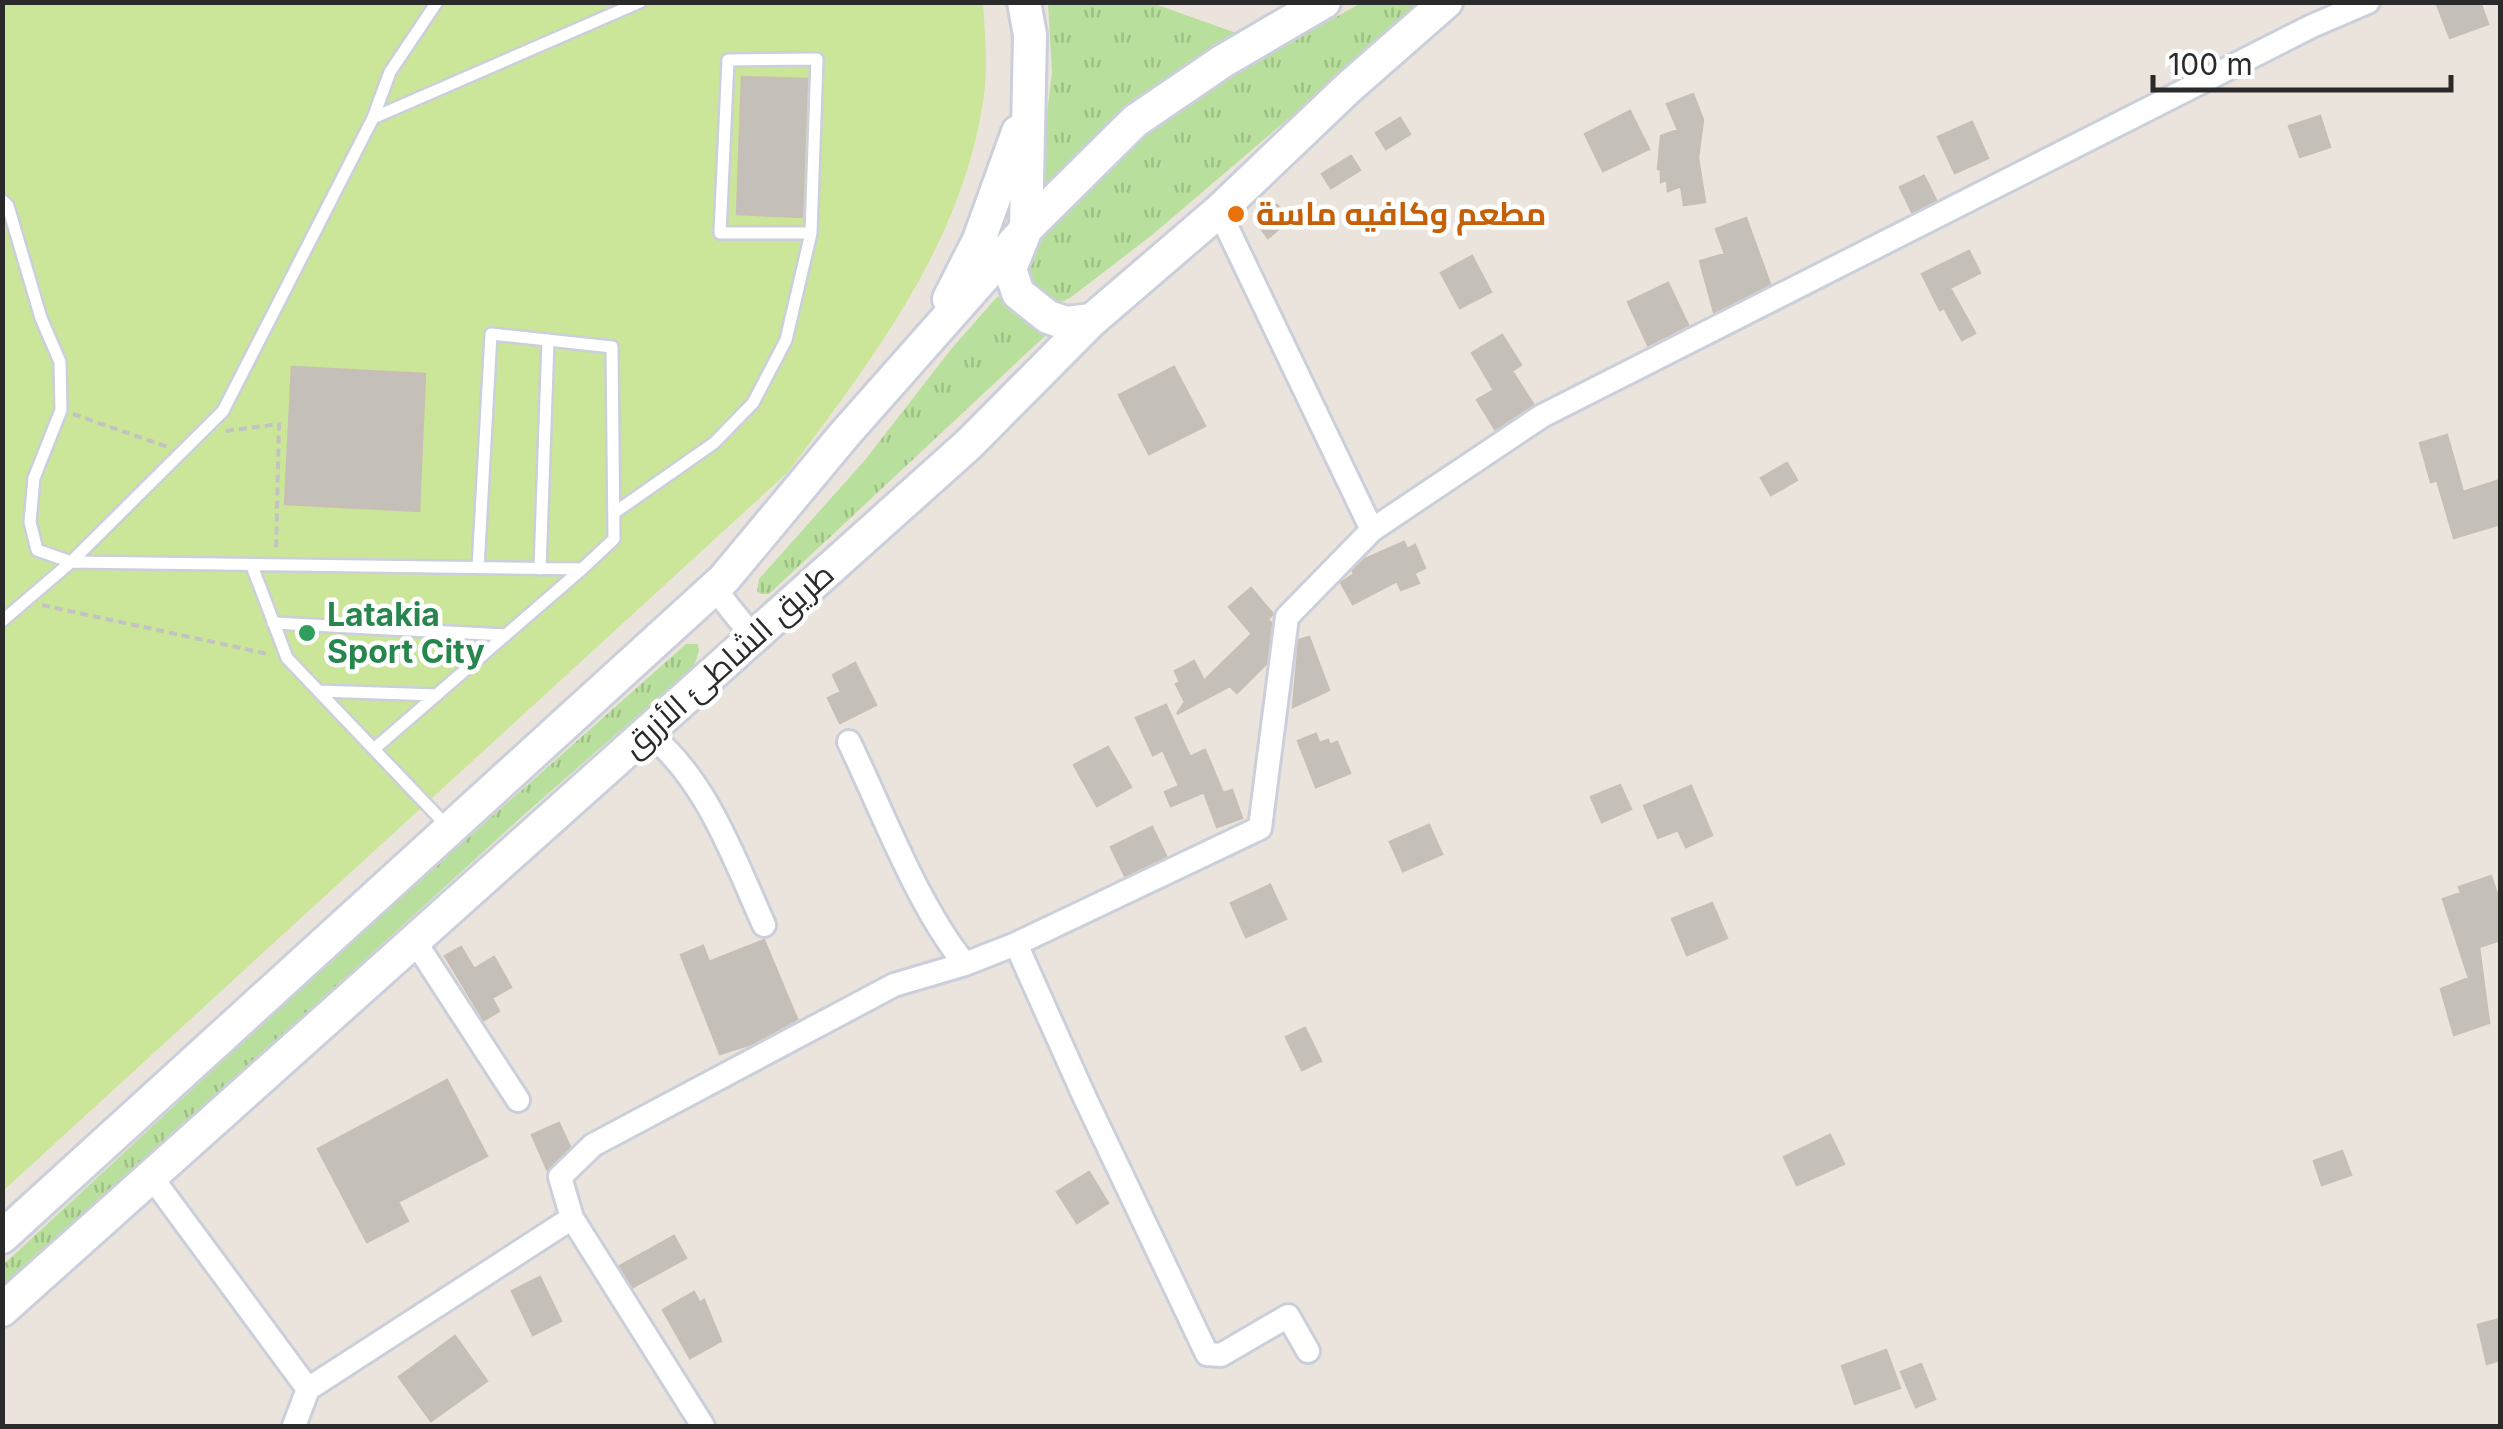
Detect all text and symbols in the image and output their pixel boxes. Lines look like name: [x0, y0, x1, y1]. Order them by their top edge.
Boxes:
scale bar: [2153, 30, 2450, 92]
text: 100 m: [2168, 46, 2253, 82]
place label: مطعم وكافيه ماسة: [1256, 194, 1547, 236]
marker: مطعم وكافيه ماسة: [1225, 203, 1247, 225]
street label: طريق الشاطئ الأزرق: [614, 554, 842, 766]
place label: Latakia Sport City: [327, 595, 485, 671]
marker: Latakia Sport City: [296, 622, 318, 644]

